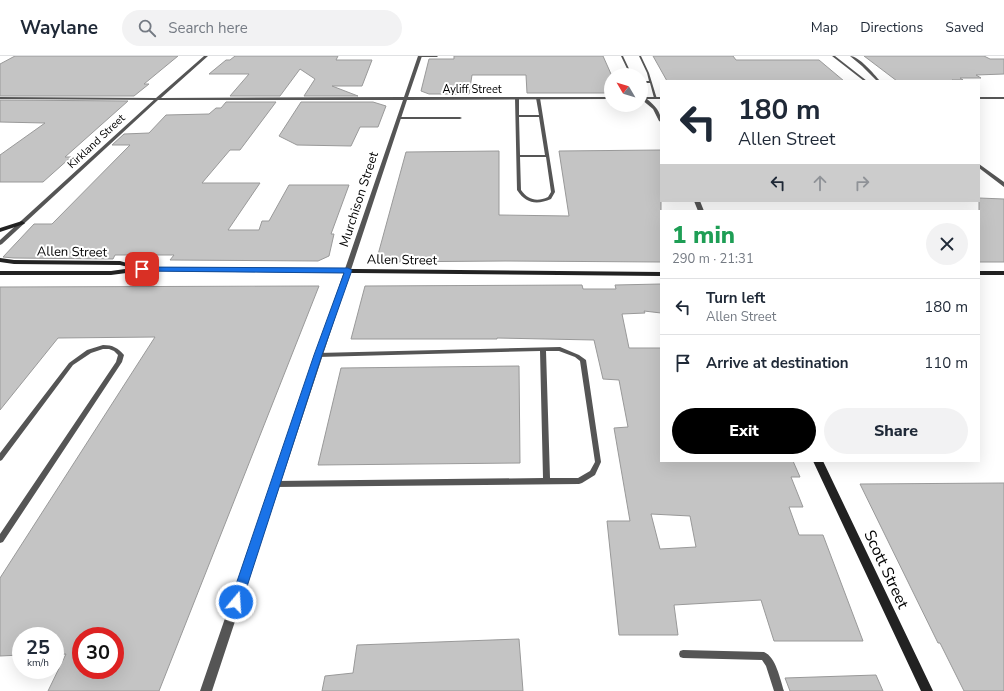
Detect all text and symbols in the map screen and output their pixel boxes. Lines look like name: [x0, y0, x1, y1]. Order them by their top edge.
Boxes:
search box: [122, 10, 402, 46]
text: Waylane: [20, 15, 98, 41]
icon: search: [136, 17, 158, 39]
text: Search here: [168, 18, 248, 38]
text: Map: [811, 18, 838, 37]
text: Directions: [860, 18, 923, 37]
text: Saved: [945, 18, 984, 37]
north arrow: [604, 68, 648, 112]
map controls: [604, 68, 648, 112]
street label: Ayliff Street: [442, 82, 502, 97]
text: 180 m: [738, 91, 821, 129]
icon: left: [672, 96, 724, 148]
street label: Kirkland Street: [64, 111, 128, 172]
text: Allen Street: [738, 127, 835, 151]
street label: Murchison Street: [335, 149, 383, 249]
icon: left: [767, 172, 789, 194]
icon: ahead: [809, 172, 831, 194]
icon: right: [851, 172, 873, 194]
text: 1 min: [672, 219, 735, 251]
button: close: [926, 223, 968, 265]
street label: Allen Street: [37, 242, 108, 262]
street label: Allen Street: [367, 250, 438, 270]
text: 290 m · 21:31: [672, 250, 754, 268]
pin: [125, 252, 159, 286]
icon: arrive: [131, 258, 153, 280]
text: Turn left: [706, 288, 765, 308]
icon: left: [672, 296, 694, 318]
text: 180 m: [924, 297, 968, 317]
text: Allen Street: [706, 308, 776, 326]
icon: arrive: [672, 352, 694, 374]
text: Arrive at destination: [706, 353, 849, 373]
text: 110 m: [924, 353, 968, 373]
button: Exit: [672, 408, 816, 454]
button: Share: [824, 408, 968, 454]
street label: Scott Street: [858, 526, 914, 613]
position arrow: [215, 581, 257, 623]
speed limit sign: 30: [72, 627, 124, 679]
text: 25: [26, 634, 50, 661]
text: km/h: [27, 656, 49, 670]

